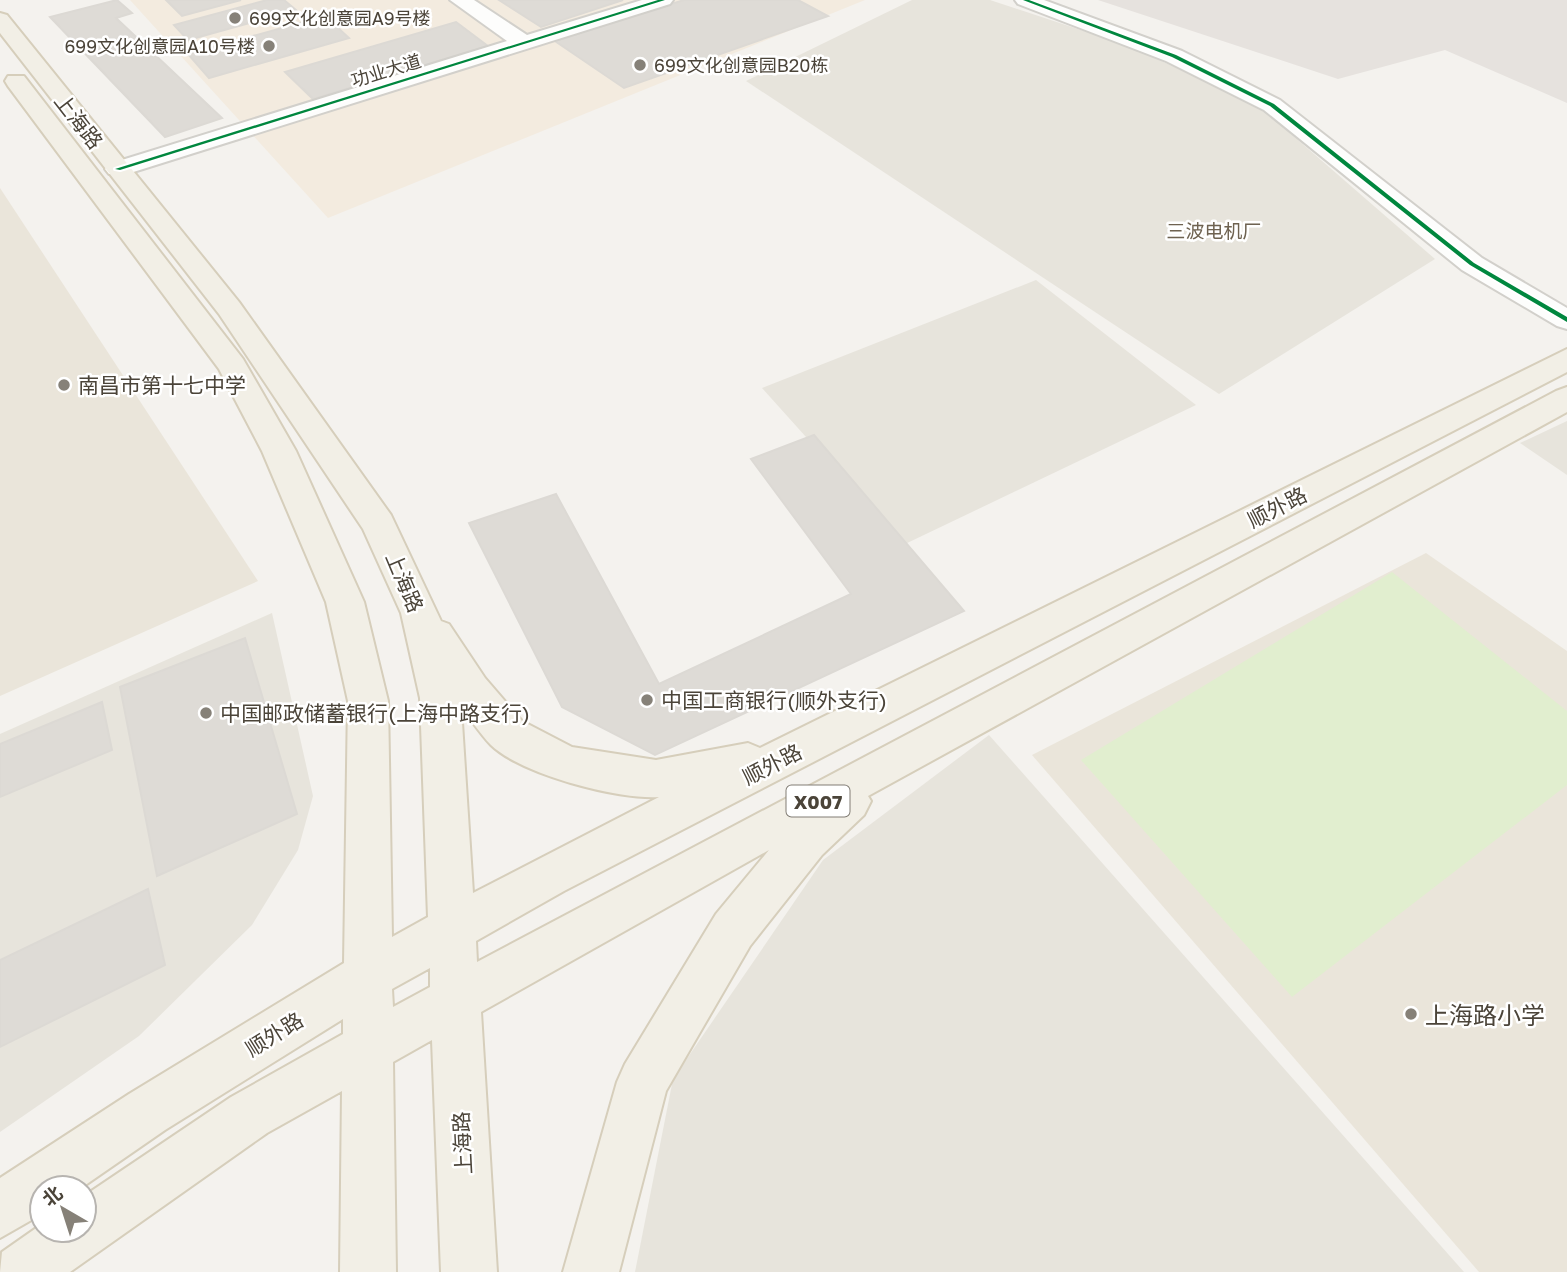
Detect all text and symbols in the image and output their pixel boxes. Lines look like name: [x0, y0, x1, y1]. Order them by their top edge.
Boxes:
place label: 699文化创意园A9号楼: [249, 7, 431, 29]
marker: 699文化创意园A9号楼: [227, 10, 243, 26]
place label: 699文化创意园A10号楼: [64, 35, 255, 57]
marker: 699文化创意园A10号楼: [261, 38, 277, 54]
street label: 功业大道: [348, 49, 424, 91]
place label: 699文化创意园B20栋: [654, 54, 828, 76]
marker: 699文化创意园B20栋: [632, 57, 648, 73]
street label: 上海路: [49, 88, 109, 154]
district label: 三波电机厂: [1166, 219, 1262, 242]
place label: 南昌市第十七中学: [78, 372, 246, 398]
marker: 南昌市第十七中学: [56, 377, 72, 393]
street label: 顺外路: [1243, 481, 1311, 533]
street label: 上海路: [381, 548, 429, 616]
place label: 中国工商银行(顺外支行): [661, 687, 887, 713]
marker: 中国工商银行(顺外支行): [639, 692, 655, 708]
place label: 中国邮政储蓄银行(上海中路支行): [220, 700, 530, 726]
marker: 中国邮政储蓄银行(上海中路支行): [198, 705, 214, 721]
street label: 顺外路: [738, 738, 806, 790]
road number: X007: [786, 786, 850, 816]
place label: 上海路小学: [1425, 1000, 1545, 1029]
street label: 顺外路: [240, 1006, 308, 1062]
marker: 上海路小学: [1403, 1006, 1419, 1022]
street label: 上海路: [447, 1111, 477, 1175]
north arrow: [28, 1174, 98, 1244]
text: 北: [37, 1180, 67, 1210]

